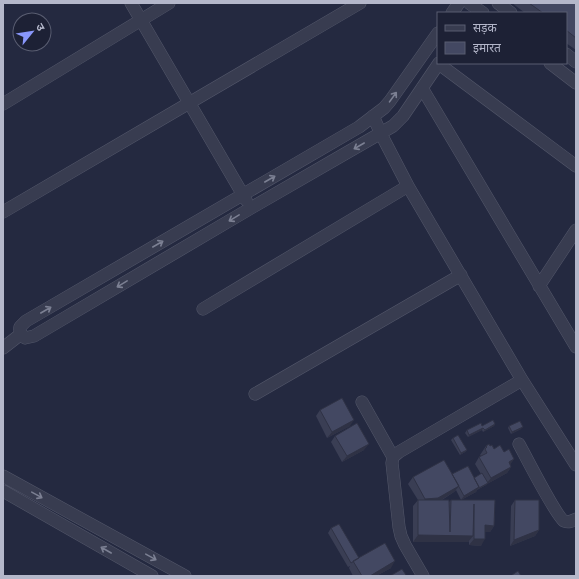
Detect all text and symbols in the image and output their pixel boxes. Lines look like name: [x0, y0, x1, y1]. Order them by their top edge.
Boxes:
north arrow: [12, 12, 52, 52]
legend: [437, 12, 567, 64]
text: सड़क: [473, 20, 498, 35]
text: उ: [34, 21, 49, 33]
text: इमारत: [473, 40, 502, 55]
one-way arrow: [388, 91, 397, 102]
one-way arrow: [353, 142, 365, 150]
one-way arrow: [264, 174, 276, 182]
one-way arrow: [228, 214, 240, 222]
one-way arrow: [152, 240, 164, 248]
one-way arrow: [116, 280, 128, 288]
one-way arrow: [40, 305, 52, 313]
one-way arrow: [31, 492, 43, 499]
one-way arrow: [100, 545, 112, 553]
one-way arrow: [145, 554, 157, 562]

